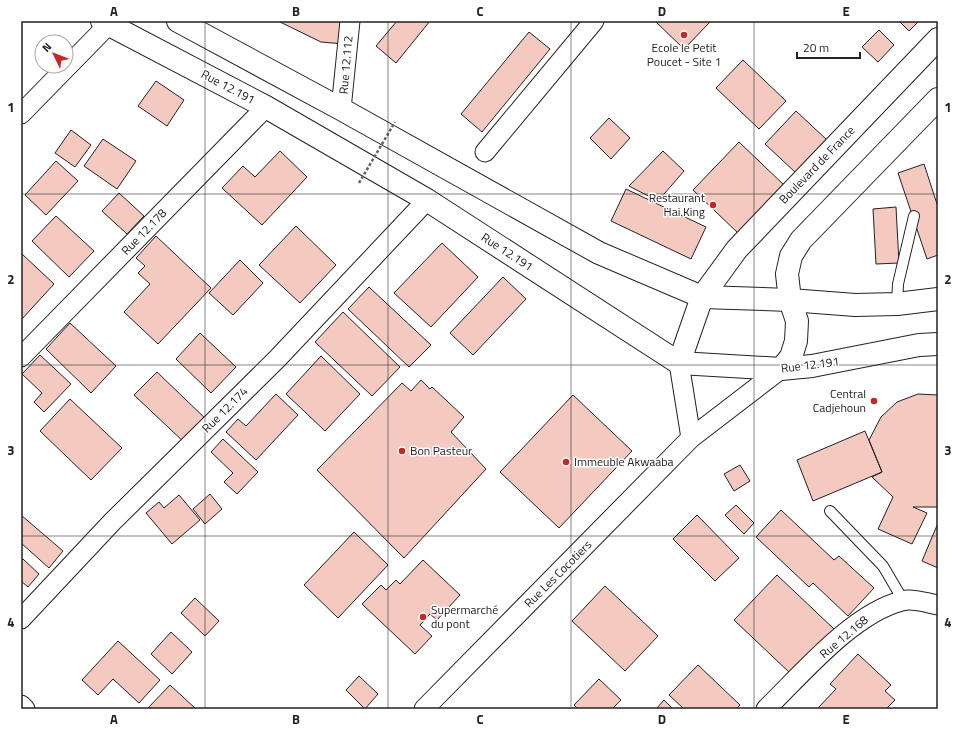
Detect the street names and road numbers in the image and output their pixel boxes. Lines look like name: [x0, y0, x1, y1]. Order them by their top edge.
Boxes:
street label: Rue 12.112: [333, 35, 358, 95]
street label: Rue 12.191: [198, 64, 259, 109]
street label: Boulevard de France: [774, 121, 859, 208]
street label: Rue 12.178: [116, 204, 171, 259]
street label: Rue 12.191: [478, 228, 537, 276]
street label: Rue 12.191: [780, 352, 840, 378]
street label: Rue 12.174: [197, 382, 252, 437]
street label: Rue Les Cocotiers: [519, 535, 596, 612]
street label: Rue 12.168: [815, 610, 872, 663]

